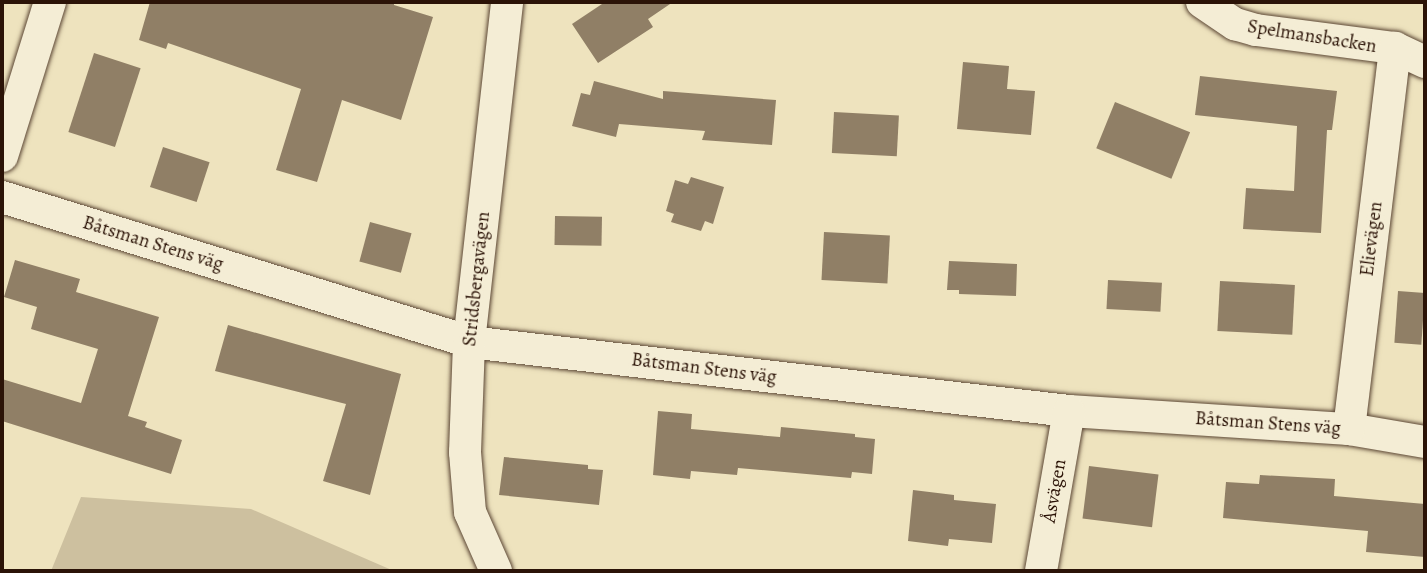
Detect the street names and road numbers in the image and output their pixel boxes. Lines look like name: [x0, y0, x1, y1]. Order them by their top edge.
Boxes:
street label: Spelmansbacken: [1246, 16, 1378, 58]
street label: Elievägen: [1356, 200, 1388, 278]
street label: Stridsbergavägen: [459, 210, 495, 348]
street label: Båtsman Stens väg: [80, 212, 226, 276]
street label: Båtsman Stens väg: [630, 349, 778, 389]
street label: Båtsman Stens väg: [1194, 408, 1342, 440]
street label: Åsvägen: [1038, 457, 1072, 525]

